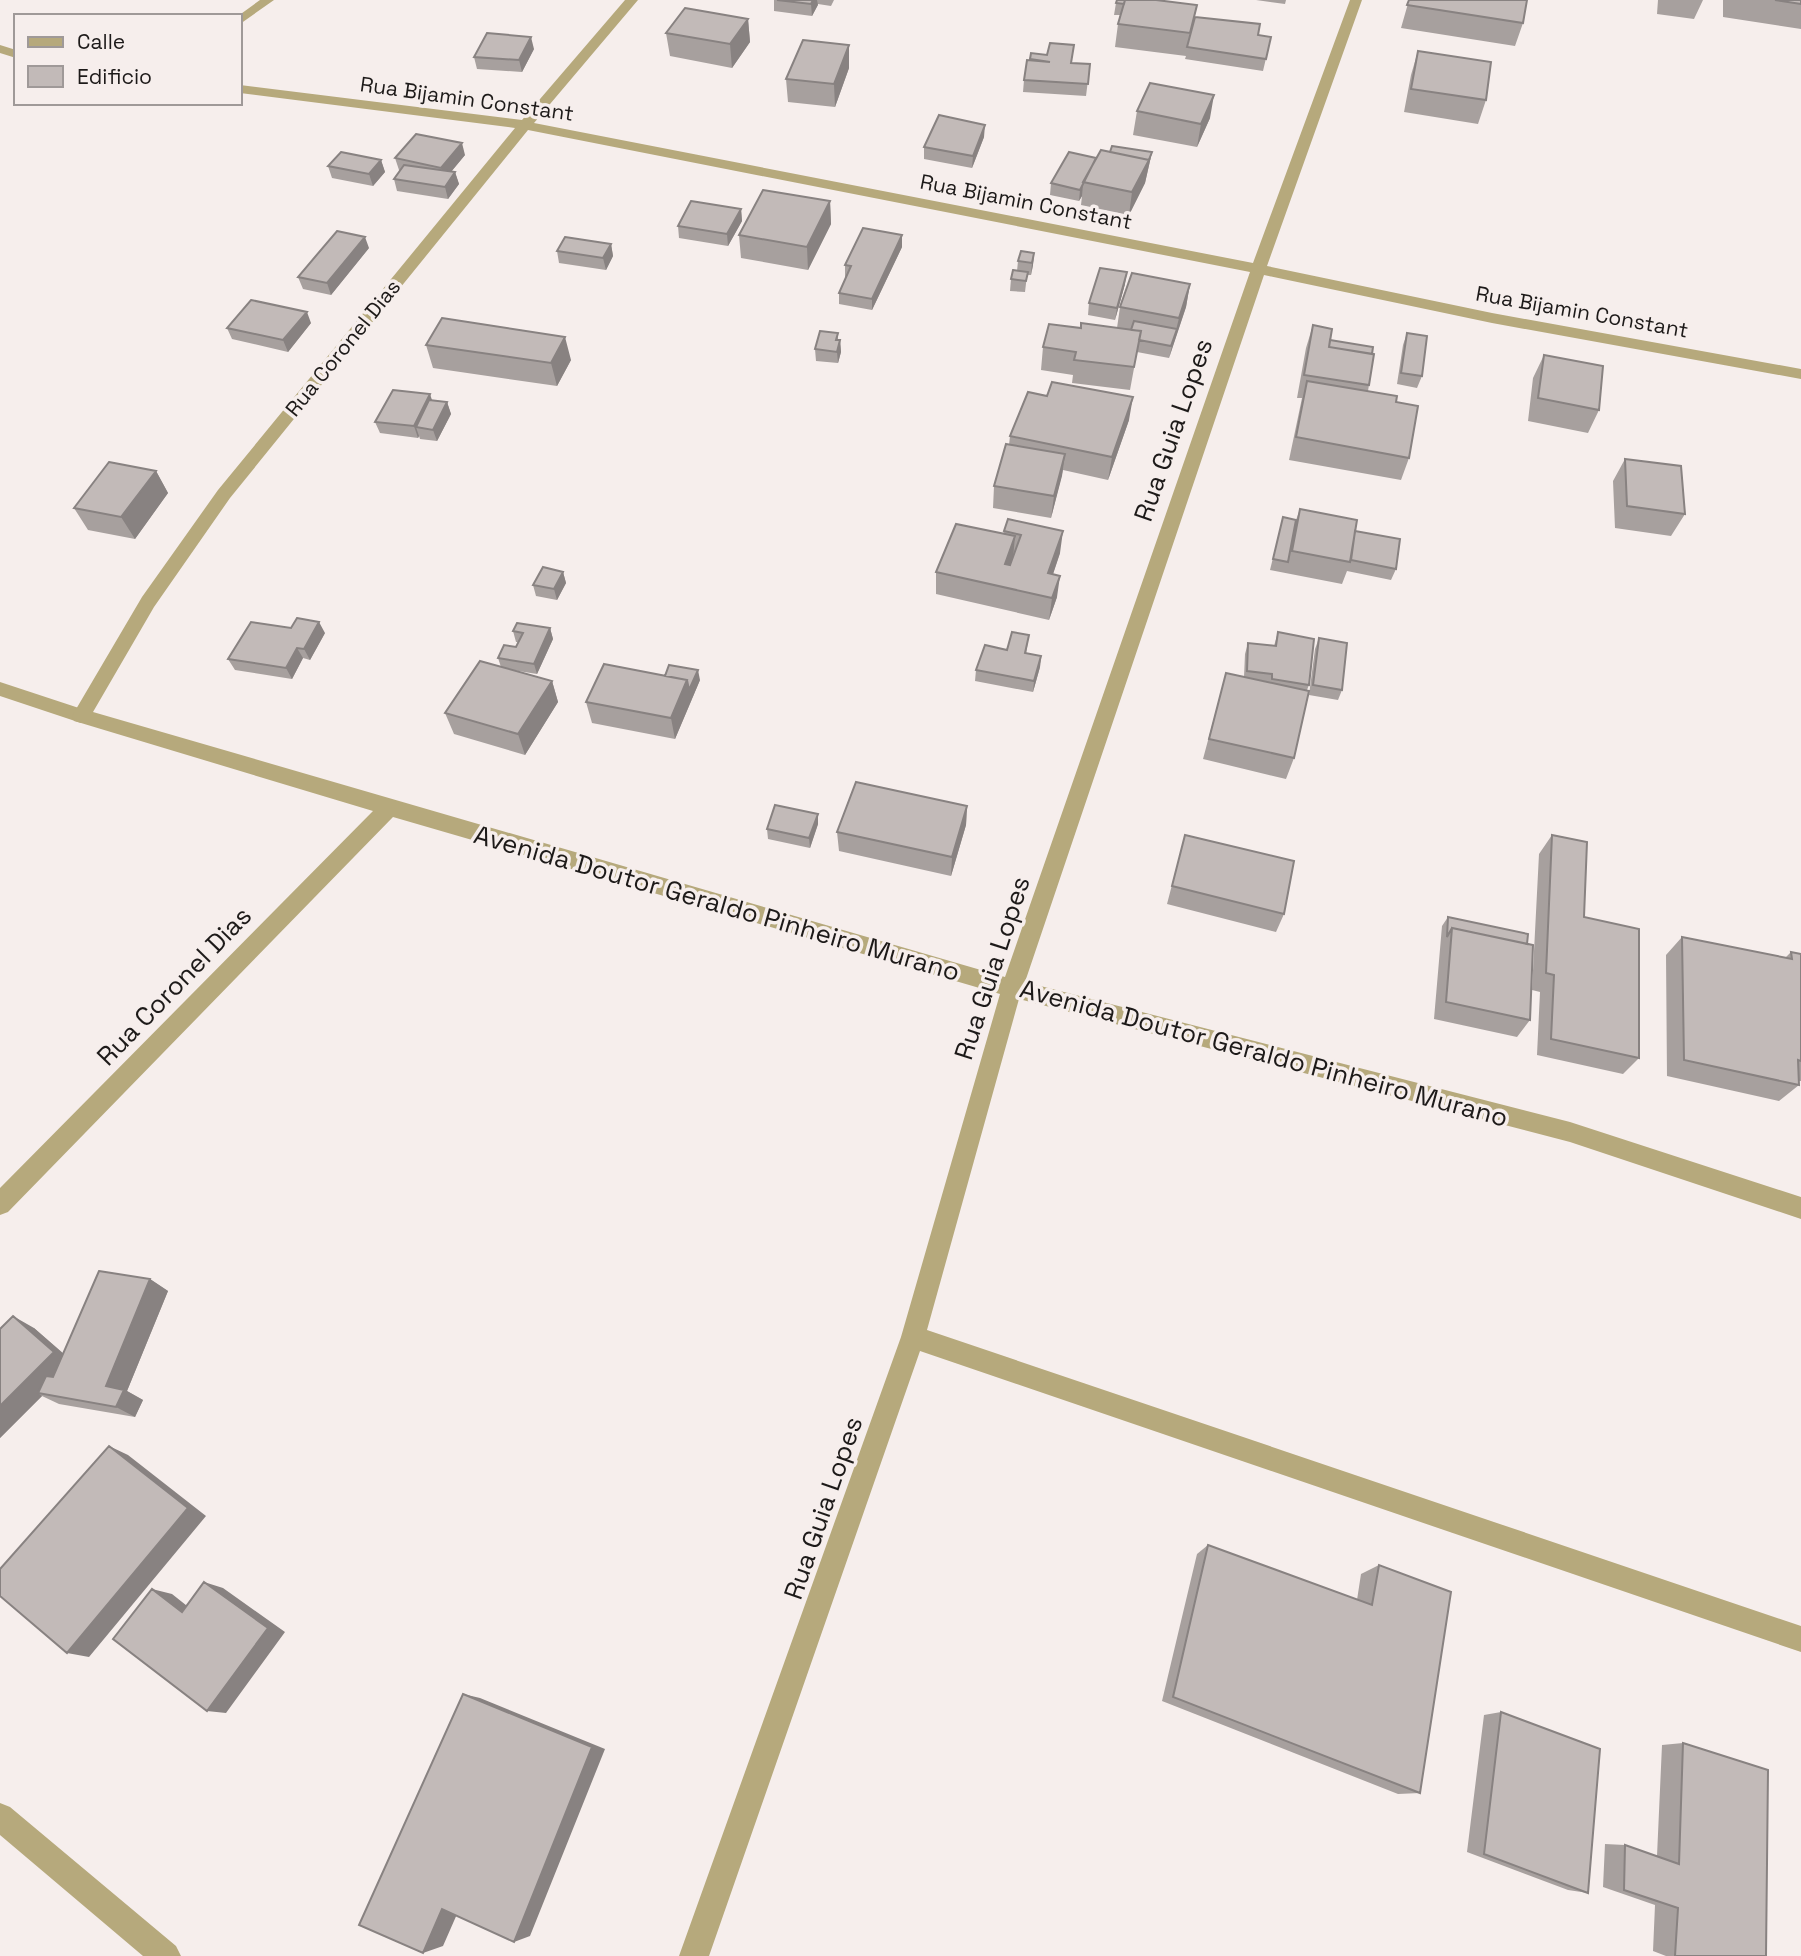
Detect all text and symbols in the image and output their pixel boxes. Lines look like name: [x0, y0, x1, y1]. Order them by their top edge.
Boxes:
legend: [14, 14, 242, 105]
text: Calle: [77, 28, 125, 55]
text: Edificio: [77, 63, 152, 90]
street label: Rua Bijamin Constant: [359, 70, 576, 127]
street label: Rua Bijamin Constant: [918, 168, 1134, 235]
street label: Rua Coronel Dias: [279, 274, 406, 422]
street label: Rua Bijamin Constant: [1474, 280, 1691, 344]
street label: Rua Guia Lopes: [1126, 334, 1220, 526]
street label: Avenida Doutor Geraldo Pinheiro Murano: [470, 817, 964, 989]
street label: Rua Guia Lopes: [946, 872, 1038, 1064]
street label: Rua Coronel Dias: [89, 899, 259, 1073]
street label: Avenida Doutor Geraldo Pinheiro Murano: [1016, 971, 1512, 1135]
street label: Rua Guia Lopes: [776, 1412, 870, 1604]

